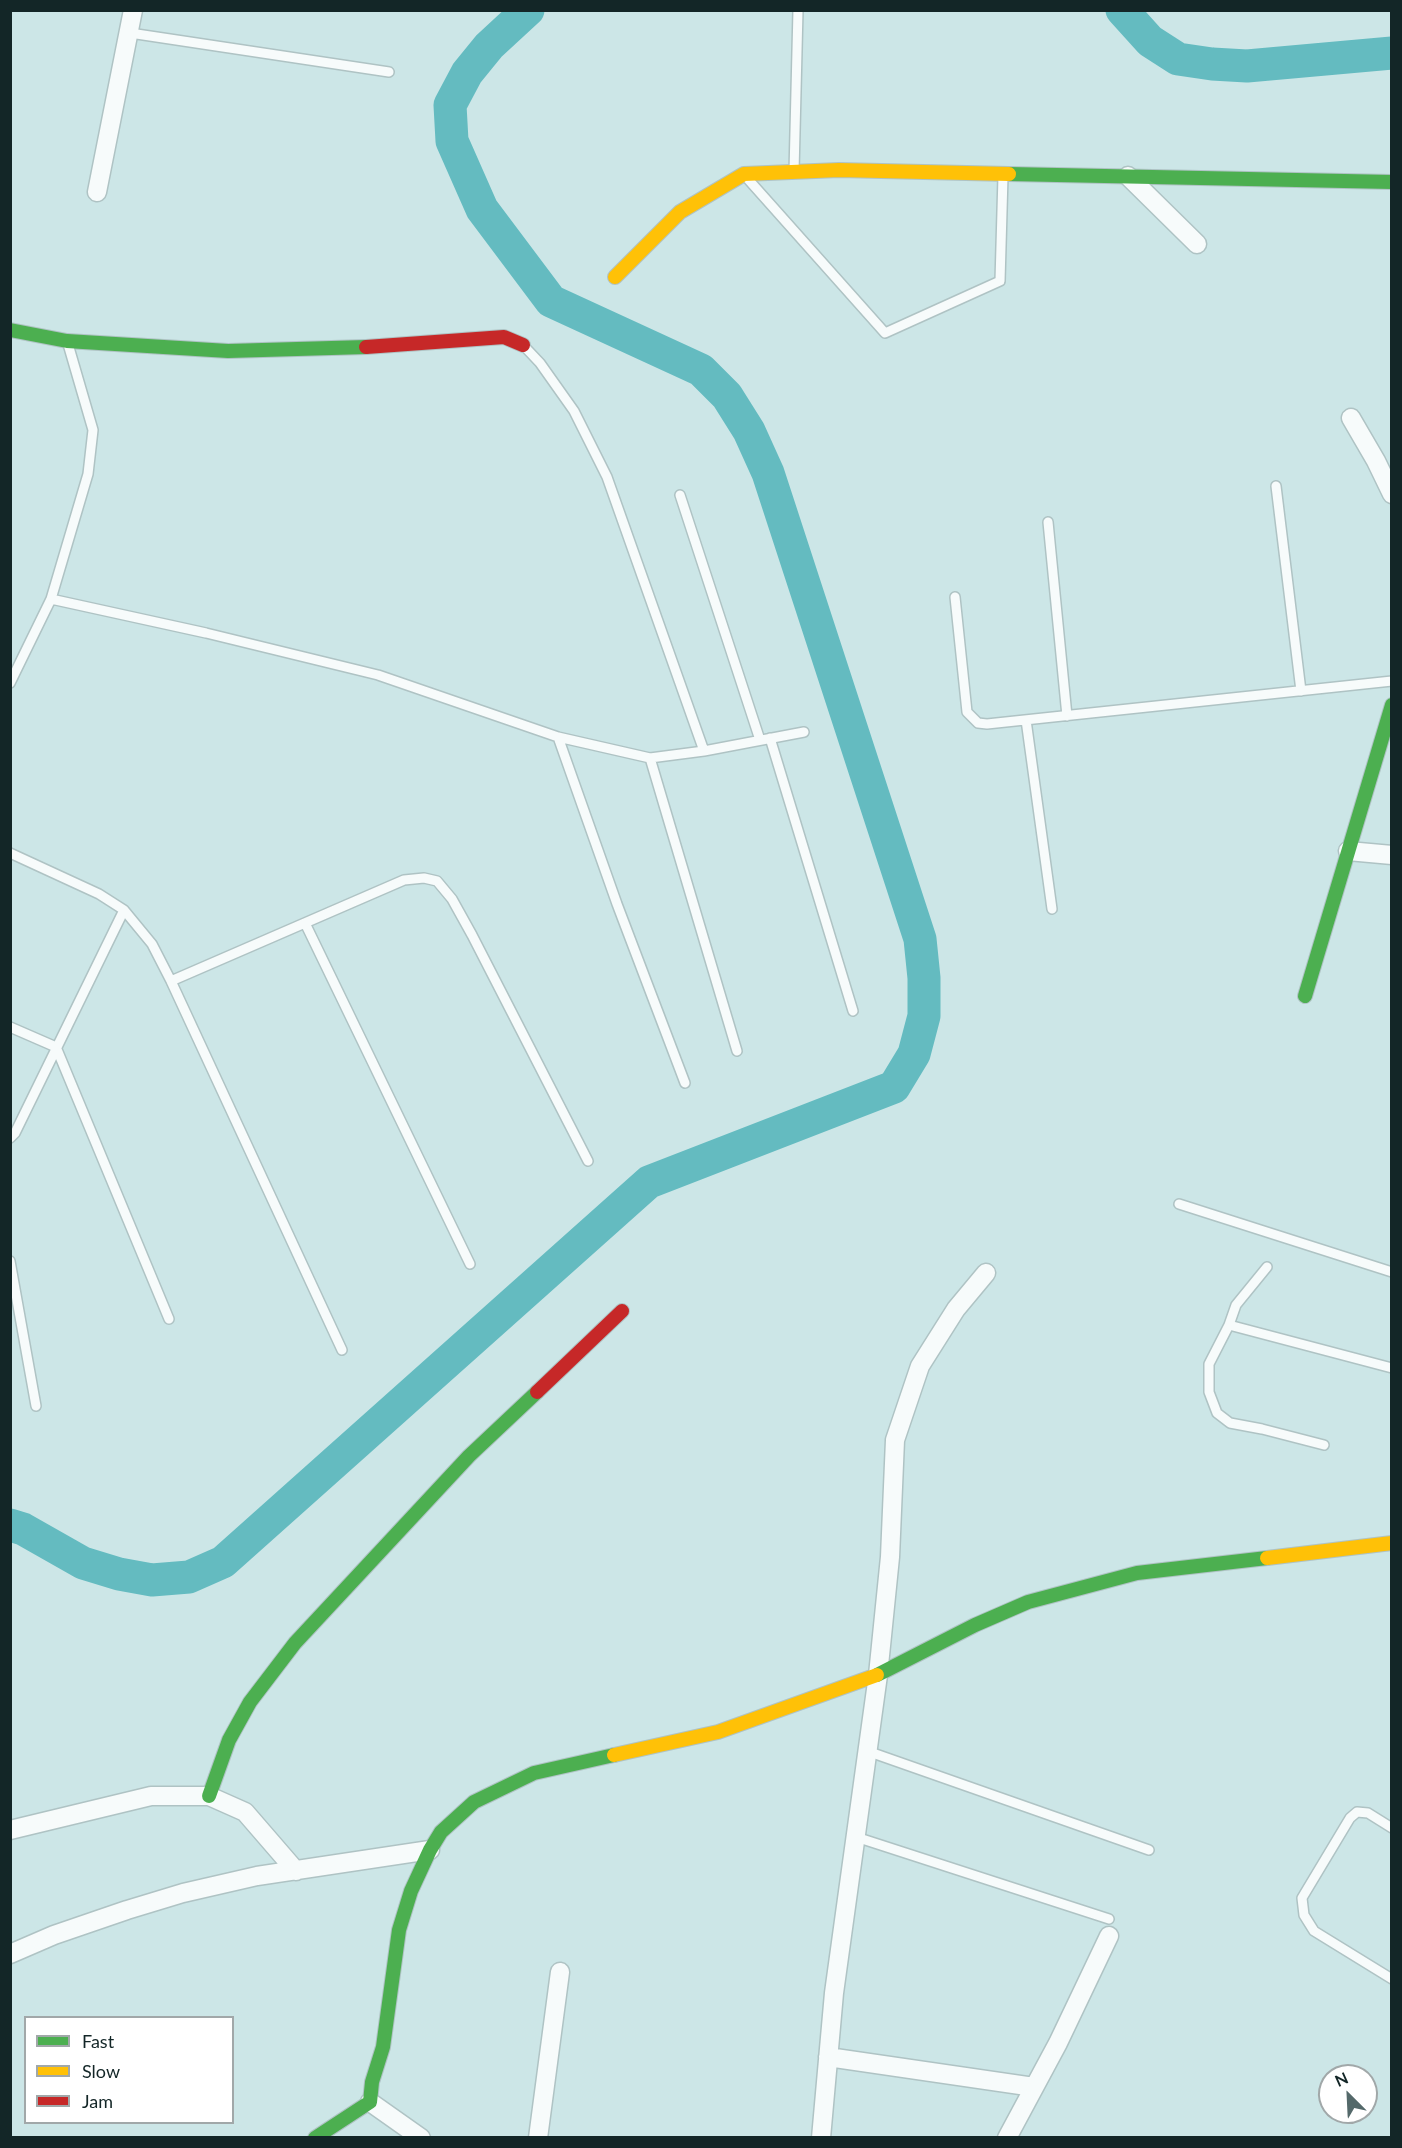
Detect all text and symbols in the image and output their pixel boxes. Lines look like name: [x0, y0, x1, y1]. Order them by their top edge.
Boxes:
legend: [24, 2016, 234, 2124]
text: Fast: [82, 2030, 114, 2052]
text: Slow: [82, 2060, 120, 2082]
north arrow: [1318, 2064, 1378, 2124]
text: N: [1332, 2068, 1351, 2090]
text: Jam: [82, 2090, 113, 2112]

